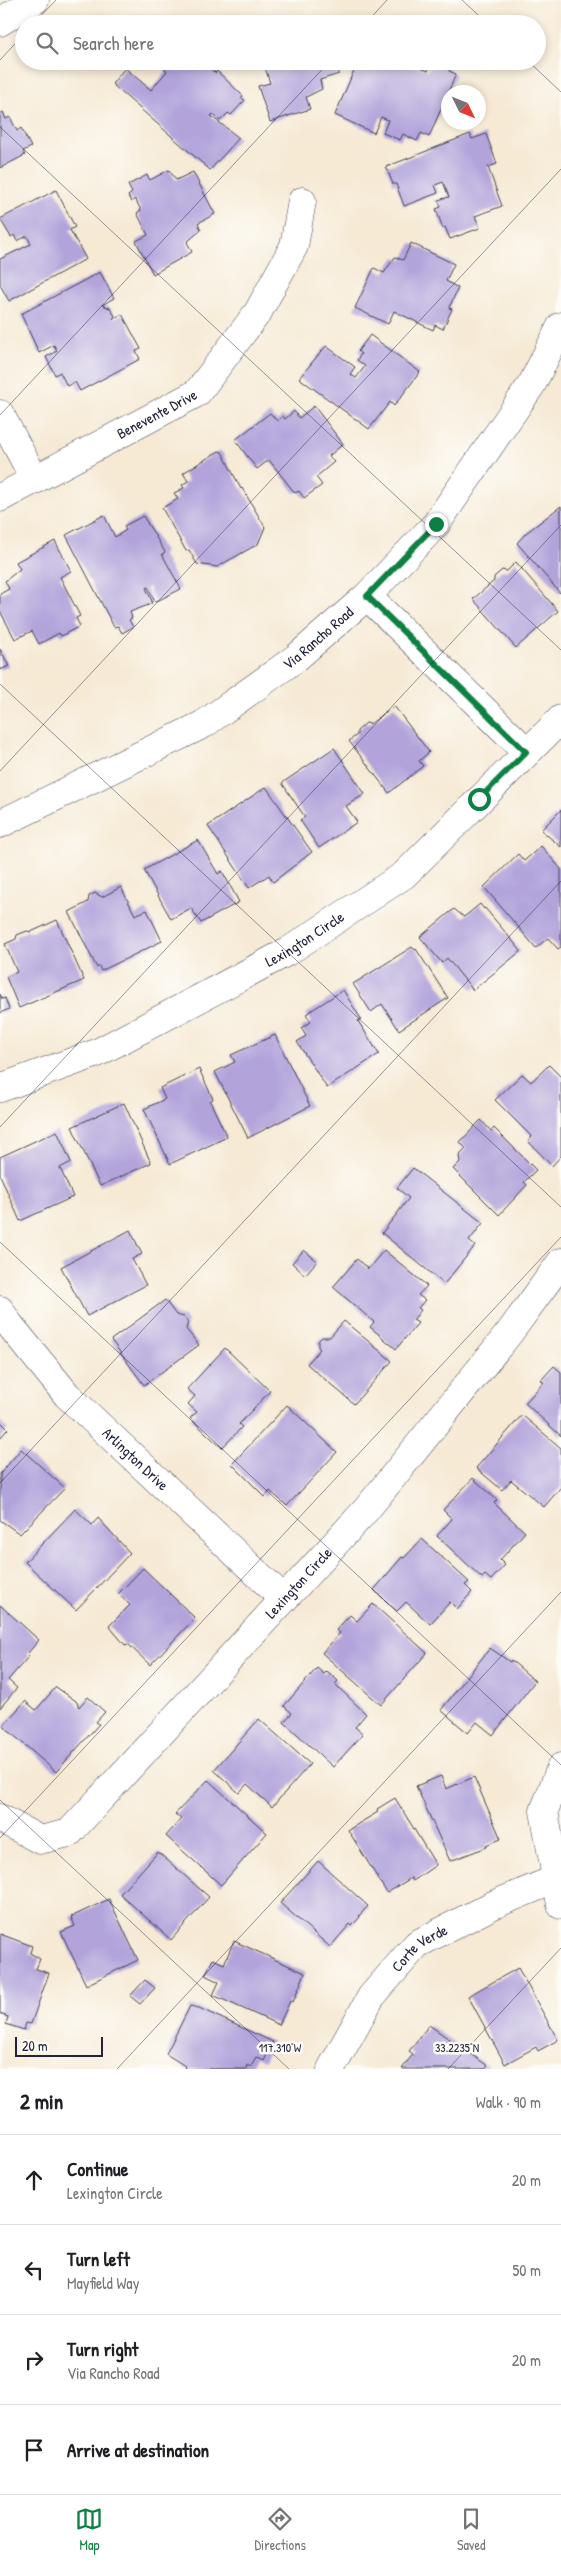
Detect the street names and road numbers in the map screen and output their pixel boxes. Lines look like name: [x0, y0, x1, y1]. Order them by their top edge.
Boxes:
street label: Benevente Drive: [113, 384, 201, 444]
street label: Via Rancho Road: [278, 602, 358, 674]
street label: Lexington Circle: [261, 906, 348, 972]
street label: Arlington Drive: [98, 1422, 173, 1495]
street label: Lexington Circle: [260, 1543, 337, 1623]
street label: Corte Verde: [386, 1919, 451, 1976]

